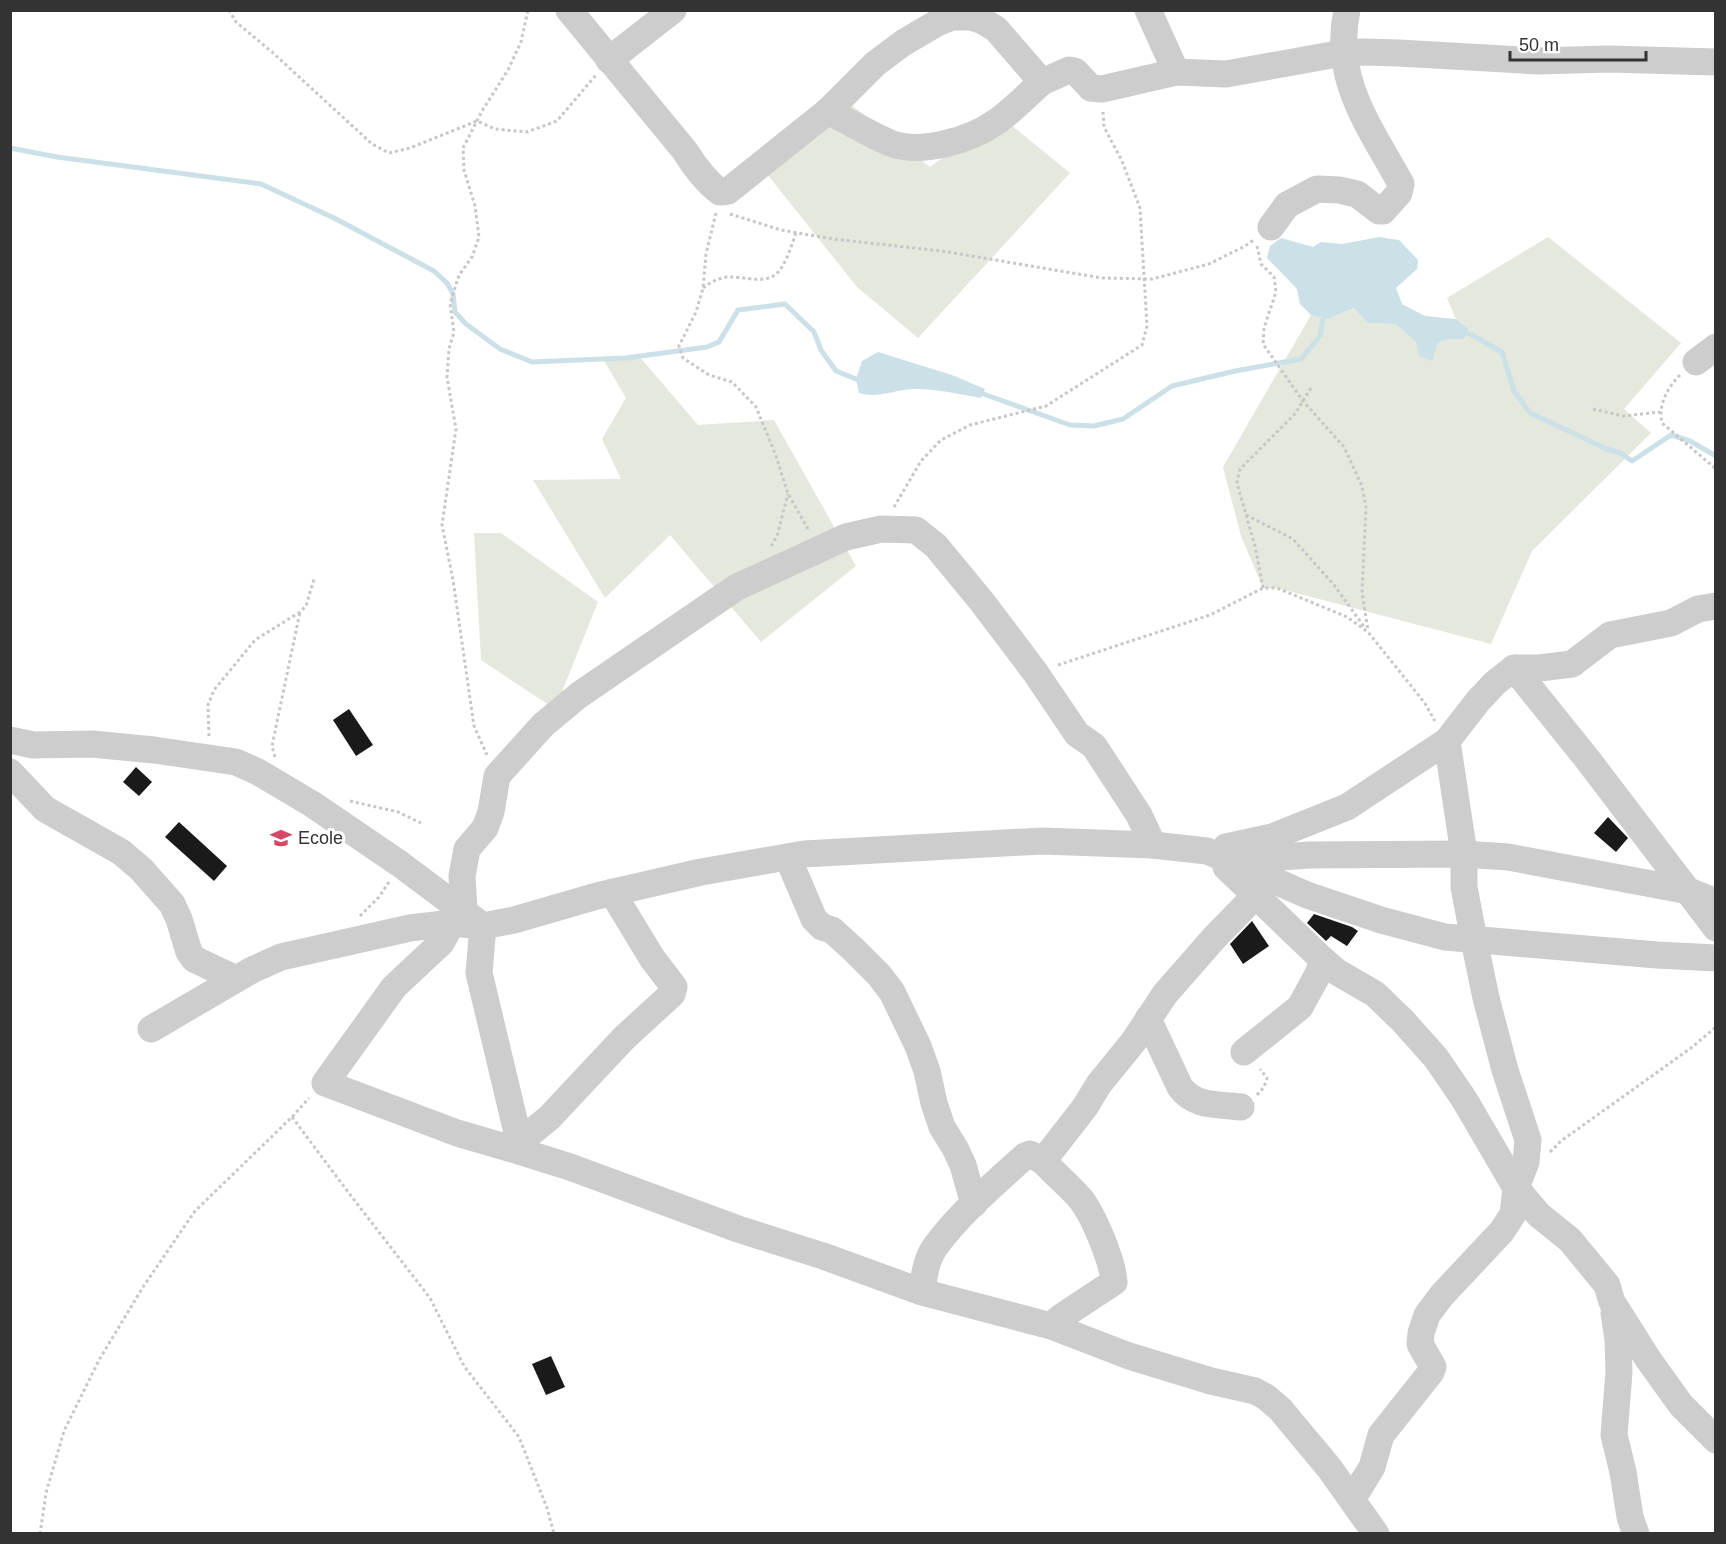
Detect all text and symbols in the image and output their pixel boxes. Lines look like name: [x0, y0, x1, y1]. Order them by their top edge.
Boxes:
scale bar: [1510, 24, 1646, 62]
text: 50 m: [1519, 35, 1559, 55]
school or university icon: Ecole: [269, 826, 293, 850]
place label: Ecole: [298, 828, 343, 848]

